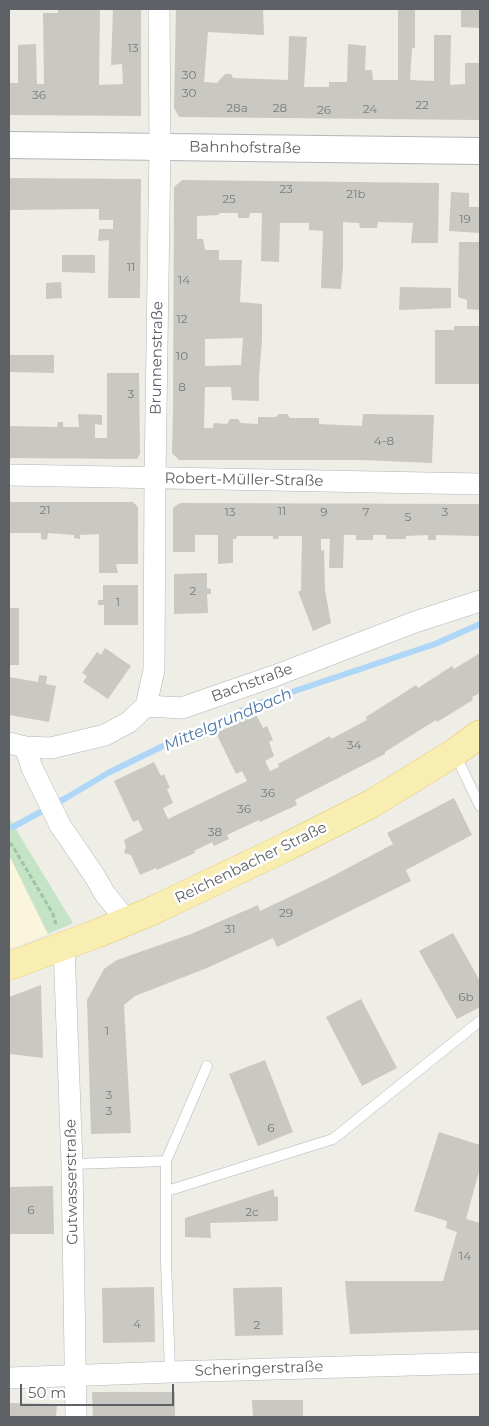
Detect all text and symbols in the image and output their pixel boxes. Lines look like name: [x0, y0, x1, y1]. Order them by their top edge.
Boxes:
house number: 13: [127, 41, 139, 55]
house number: 30: [182, 68, 196, 82]
house number: 30: [182, 86, 196, 100]
house number: 36: [32, 88, 46, 102]
house number: 22: [415, 98, 429, 112]
house number: 28a: [226, 101, 248, 115]
house number: 28: [273, 101, 287, 115]
house number: 24: [363, 102, 377, 116]
house number: 26: [317, 103, 331, 117]
street label: Bahnhofstraße: [189, 138, 301, 158]
house number: 23: [279, 182, 293, 196]
house number: 21b: [346, 187, 366, 201]
house number: 25: [222, 192, 236, 206]
house number: 19: [459, 212, 471, 226]
house number: 11: [127, 260, 135, 274]
house number: 14: [178, 273, 190, 287]
street label: Brunnenstraße: [147, 301, 167, 415]
house number: 12: [176, 312, 188, 326]
house number: 10: [176, 349, 188, 363]
house number: 8: [178, 380, 186, 394]
house number: 3: [128, 387, 134, 401]
house number: 4-8: [374, 434, 394, 448]
street label: Robert-Müller-Straße: [164, 470, 324, 490]
house number: 21: [39, 503, 51, 517]
house number: 11: [278, 504, 286, 518]
house number: 13: [224, 505, 236, 519]
house number: 9: [320, 505, 328, 519]
house number: 7: [362, 505, 370, 519]
house number: 3: [442, 505, 448, 519]
house number: 5: [405, 510, 411, 524]
house number: 2: [190, 584, 196, 598]
house number: 1: [116, 595, 120, 609]
street label: Bachstraße: [209, 660, 295, 706]
water label: Mittelgrundbach: [161, 684, 295, 756]
house number: 34: [347, 738, 361, 752]
house number: 36: [261, 786, 275, 800]
house number: 36: [237, 802, 251, 816]
street label: Reichenbacher Straße: [172, 818, 330, 908]
house number: 38: [208, 825, 222, 839]
house number: 29: [279, 906, 293, 920]
house number: 31: [224, 922, 236, 936]
house number: 6b: [458, 990, 474, 1004]
house number: 1: [105, 1024, 109, 1038]
house number: 3: [106, 1088, 112, 1102]
house number: 3: [106, 1104, 112, 1118]
street label: Gutwasserstraße: [62, 1119, 82, 1245]
house number: 6: [267, 1121, 275, 1135]
house number: 6: [27, 1203, 35, 1217]
house number: 2c: [245, 1205, 259, 1219]
house number: 14: [459, 1249, 471, 1263]
house number: 4: [133, 1317, 141, 1331]
house number: 2: [254, 1318, 260, 1332]
street label: Scheringerstraße: [194, 1358, 324, 1380]
scale bar: [22, 1374, 176, 1406]
text: 50 m: [28, 1383, 66, 1402]

